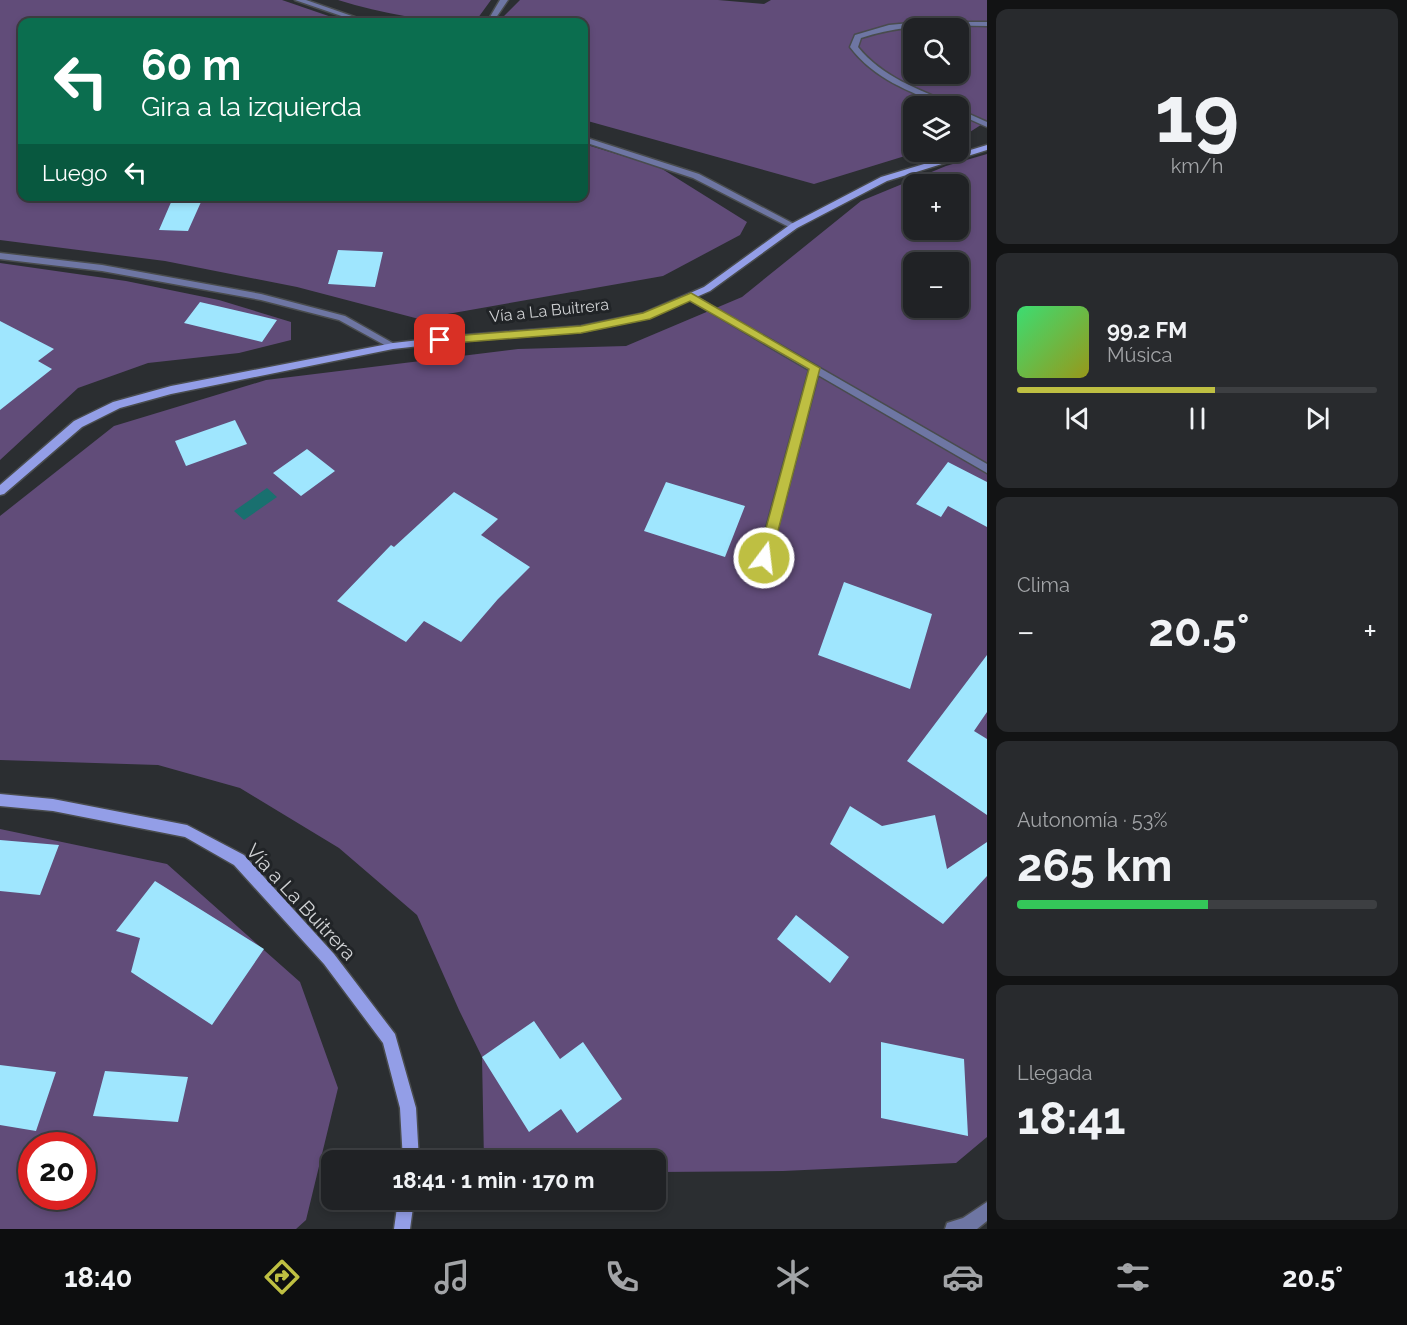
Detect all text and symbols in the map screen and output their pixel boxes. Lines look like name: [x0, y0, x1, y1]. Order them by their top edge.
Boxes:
map controls: [903, 18, 969, 318]
button: search: [903, 18, 969, 84]
text: 60 m: [141, 41, 241, 90]
icon: left: [42, 42, 120, 120]
text: 19: [1155, 69, 1239, 160]
text: Gira a la izquierda: [141, 91, 362, 122]
button: layers: [903, 96, 969, 162]
text: km/h: [1171, 154, 1223, 178]
icon: left: [119, 156, 152, 189]
text: Luego: [42, 160, 107, 186]
button: +: [903, 174, 969, 240]
button: −: [903, 252, 969, 318]
street label: Vía a La Buitrera: [488, 295, 610, 326]
pin: [414, 314, 465, 365]
text: 99.2 FM: [1107, 317, 1187, 343]
icon: arrive: [423, 323, 456, 356]
text: Música: [1107, 343, 1172, 367]
icon: previous: [1061, 402, 1094, 435]
icon: pause: [1181, 402, 1214, 435]
icon: next: [1301, 402, 1334, 435]
position arrow: [732, 526, 796, 590]
text: Clima: [1017, 573, 1070, 597]
text: 20.5°: [1149, 604, 1249, 657]
text: −: [1017, 612, 1035, 651]
text: +: [1363, 612, 1377, 651]
text: Autonomía · 53%: [1017, 808, 1168, 832]
street label: Vía a La Buitrera: [241, 839, 361, 965]
text: 265 km: [1017, 839, 1172, 892]
text: Llegada: [1017, 1061, 1092, 1085]
text: 18:41: [1017, 1092, 1125, 1145]
speed limit sign: 20: [18, 1132, 96, 1210]
text: 18:41 · 1 min · 170 m: [392, 1167, 595, 1193]
icon: directions: [261, 1256, 303, 1298]
icon: music: [431, 1256, 473, 1298]
icon: phone: [601, 1256, 643, 1298]
icon: climate: [772, 1256, 814, 1298]
icon: car: [942, 1256, 984, 1298]
icon: filters: [1112, 1256, 1154, 1298]
text: 18:40: [64, 1262, 132, 1293]
text: 20.5°: [1282, 1262, 1343, 1293]

